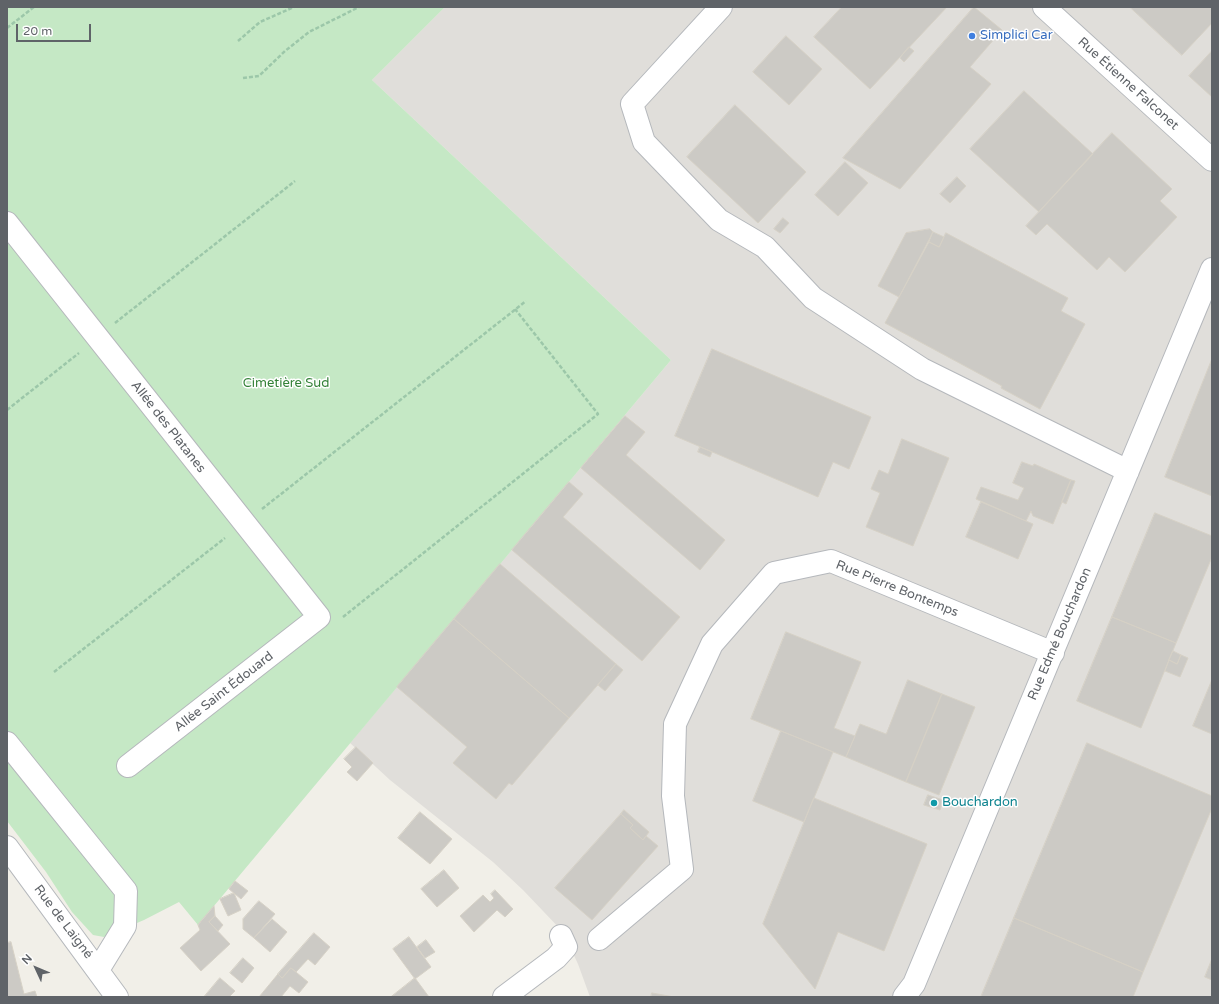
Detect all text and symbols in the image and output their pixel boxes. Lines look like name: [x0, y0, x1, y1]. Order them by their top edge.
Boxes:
scale bar: [18, 16, 93, 42]
text: 20 m: [23, 24, 52, 38]
place label: Simplici Car: [980, 28, 1053, 44]
marker: Simplici Car: [967, 31, 977, 41]
street label: Rue Étienne Falconet: [1074, 35, 1182, 133]
park label: Cimetière Sud: [243, 376, 329, 392]
street label: Allée des Platanes: [127, 378, 209, 476]
street label: Rue Pierre Bontemps: [833, 557, 961, 621]
street label: Rue Edmé Bouchardon: [1025, 565, 1095, 703]
street label: Allée Saint Édouard: [171, 649, 277, 735]
place label: Bouchardon: [942, 795, 1018, 811]
marker: Bouchardon: [929, 798, 939, 808]
street label: Rue de Laigné: [30, 882, 96, 962]
north arrow: [16, 948, 56, 988]
text: N: [19, 952, 35, 967]

